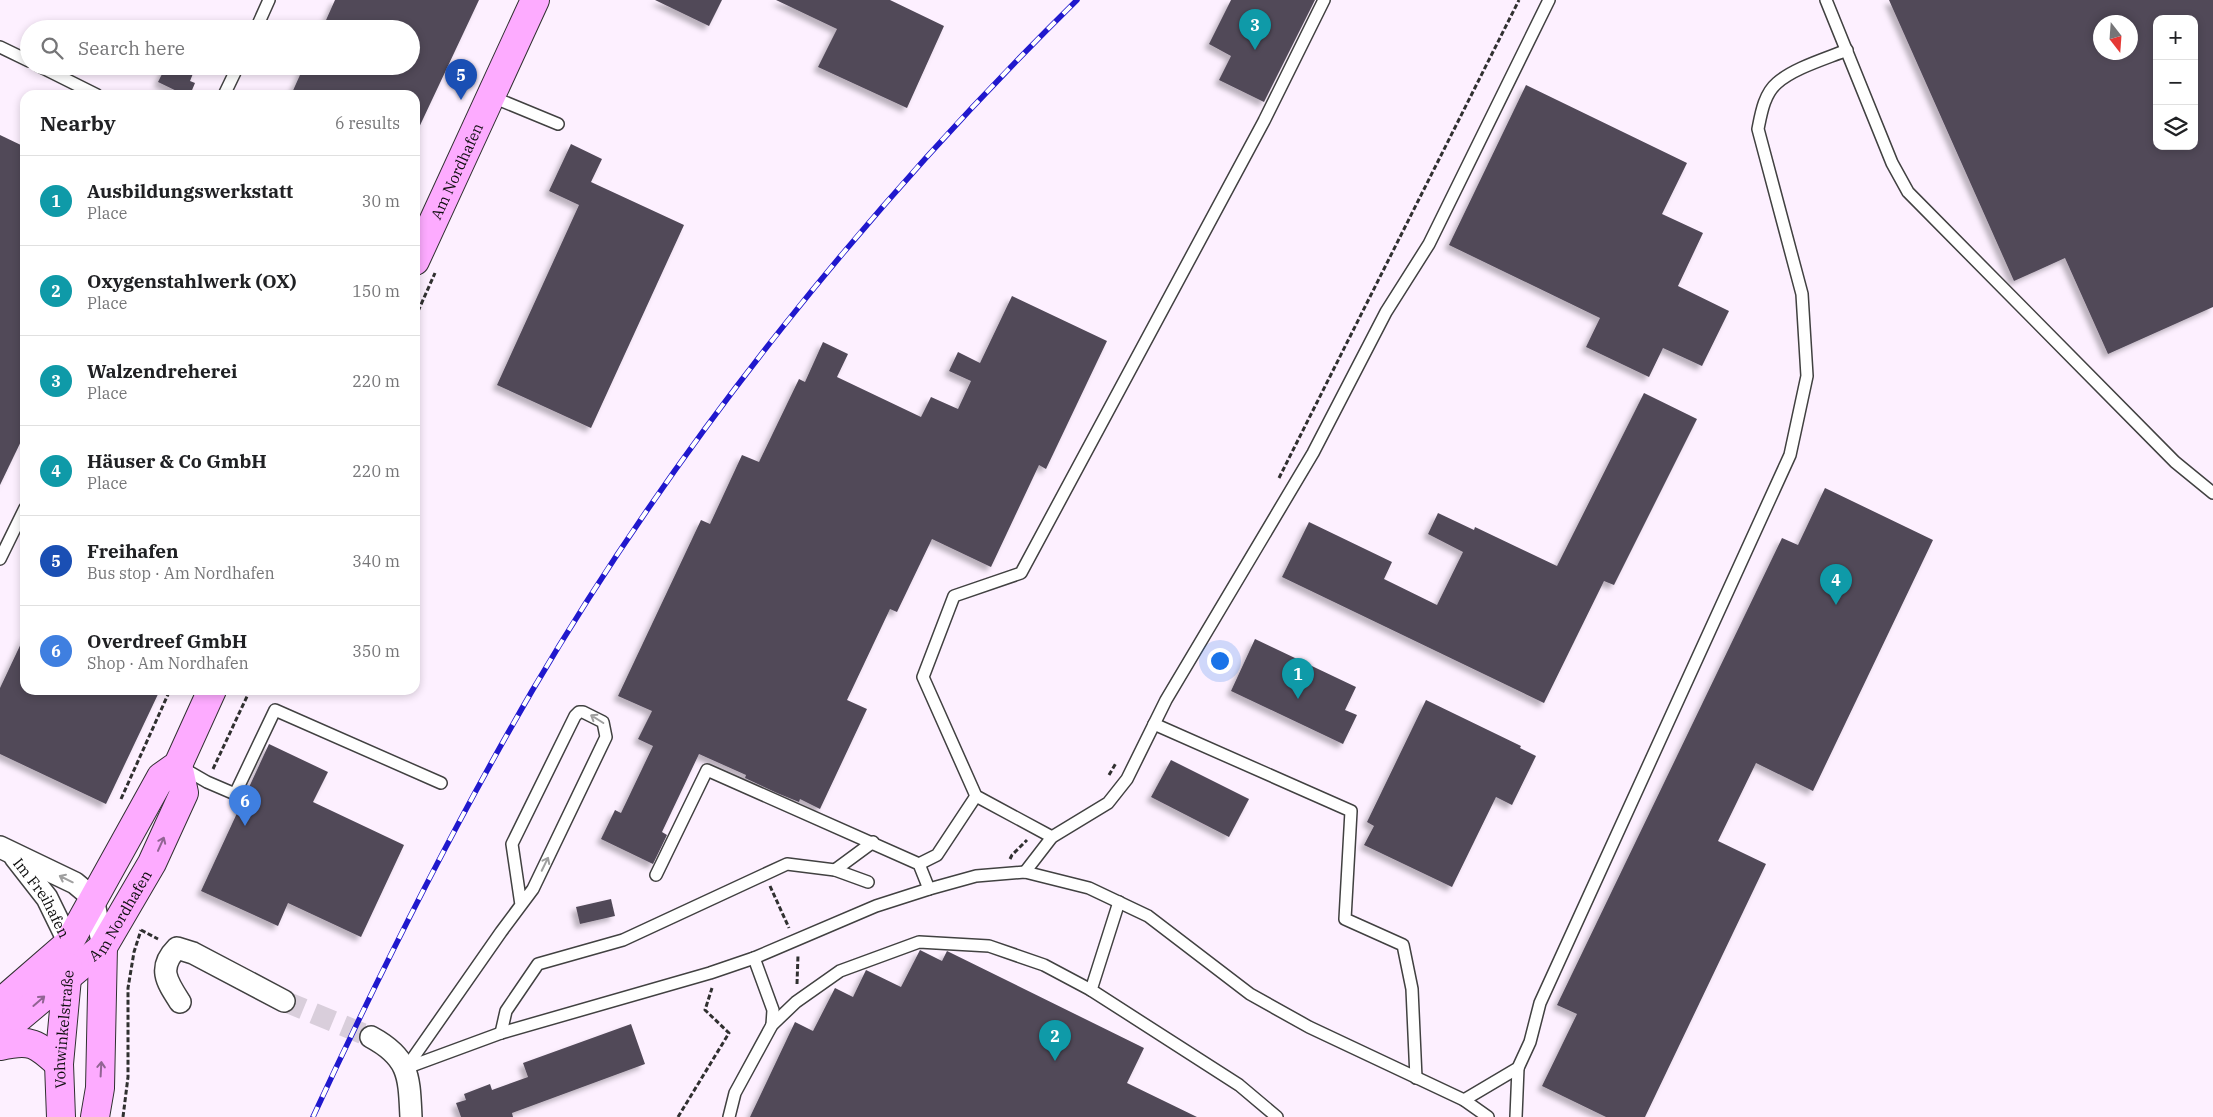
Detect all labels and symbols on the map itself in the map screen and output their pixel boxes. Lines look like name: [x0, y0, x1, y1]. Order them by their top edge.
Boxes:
pin: 3: [1239, 9, 1271, 50]
north arrow: [2093, 15, 2138, 60]
pin: 5: [445, 59, 477, 100]
street label: Am Nordhafen: [426, 119, 487, 222]
pin: 4: [1820, 564, 1852, 605]
your location: [1207, 648, 1233, 674]
pin: 1: [1282, 658, 1314, 699]
one-way arrow: [590, 714, 604, 725]
pin: 6: [229, 785, 261, 826]
one-way arrow: [157, 837, 166, 852]
street label: Im Freihafen: [9, 854, 75, 941]
one-way arrow: [541, 857, 551, 872]
street label: Am Nordhafen: [84, 866, 156, 965]
one-way arrow: [59, 874, 74, 883]
street label: Vohwinkelstraße: [49, 969, 77, 1089]
one-way arrow: [32, 995, 45, 1006]
pin: 2: [1039, 1020, 1071, 1061]
one-way arrow: [97, 1061, 106, 1077]

